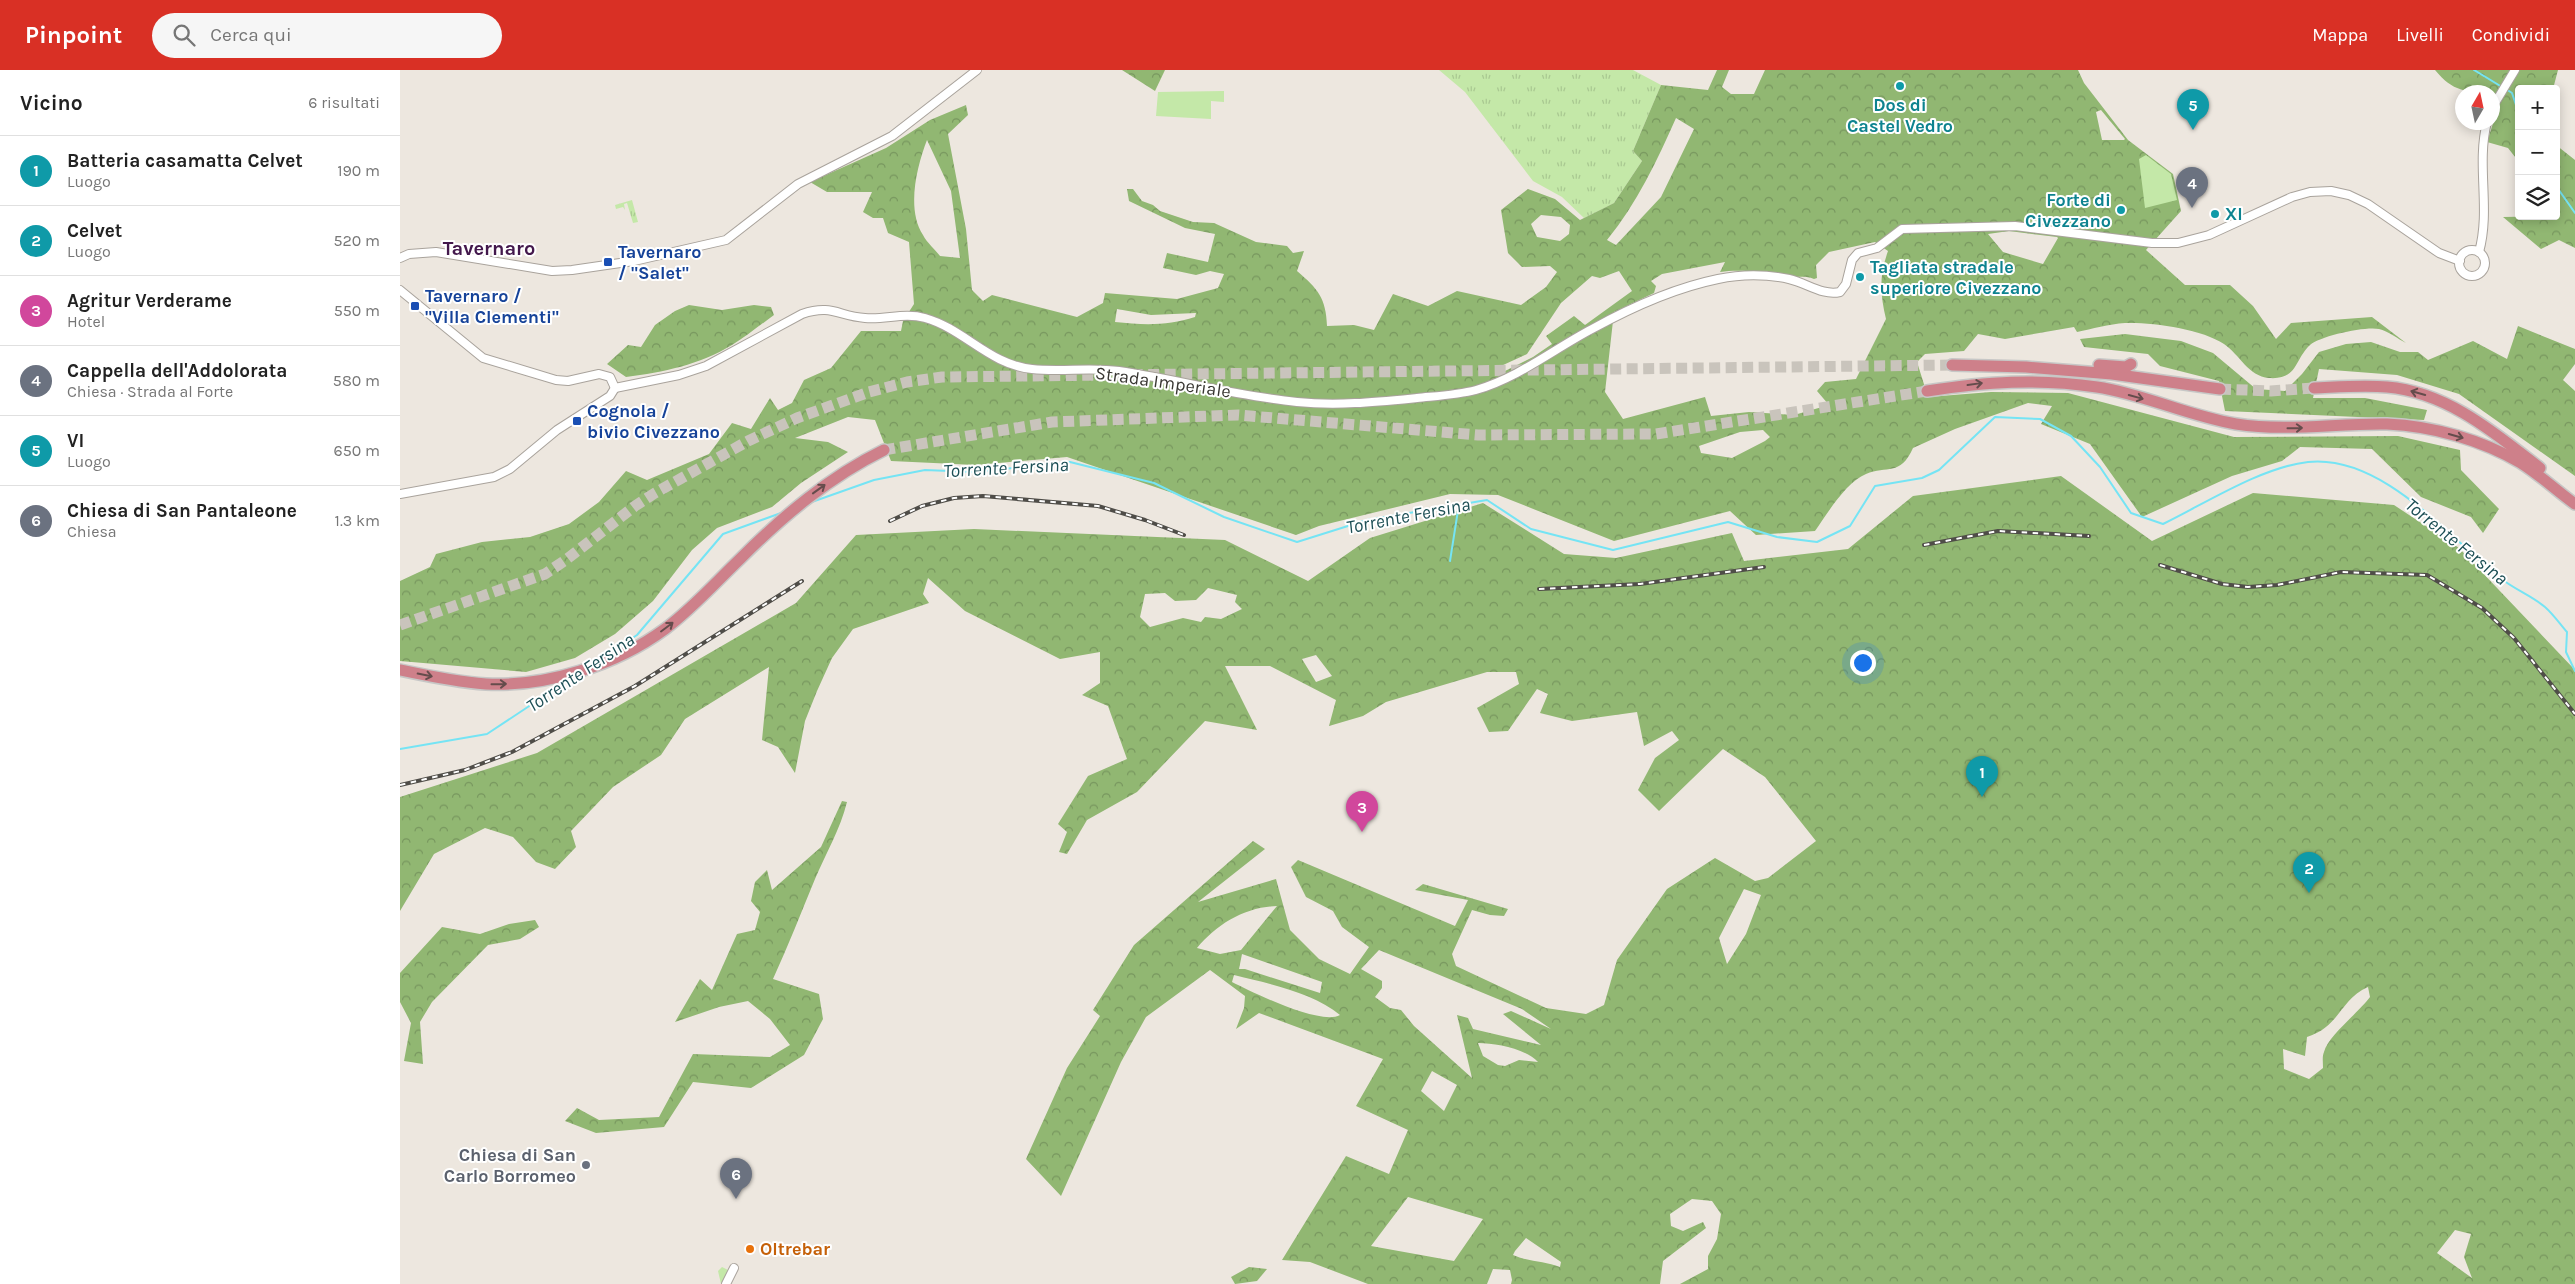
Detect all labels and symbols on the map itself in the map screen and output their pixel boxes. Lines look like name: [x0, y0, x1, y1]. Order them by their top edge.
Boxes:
marker: Dos di Castel Vedro: [1894, 80, 1906, 92]
north arrow: [2455, 85, 2500, 130]
pin: 5: [2177, 89, 2209, 130]
place label: Dos di Castel Vedro: [1847, 94, 1953, 137]
pin: 4: [2176, 167, 2208, 208]
place label: Forte di Civezzano: [2025, 189, 2111, 232]
place label: XI: [2225, 203, 2243, 225]
marker: Forte di Civezzano: [2115, 204, 2127, 216]
marker: XI: [2209, 208, 2221, 220]
district label: Tavernaro: [443, 237, 535, 260]
place label: Tavernaro / "Salet": [618, 241, 701, 284]
marker: Tavernaro / "Salet": [602, 256, 614, 268]
place label: Tagliata stradale superiore Civezzano: [1870, 256, 2042, 299]
marker: Tagliata stradale superiore Civezzano: [1854, 271, 1866, 283]
place label: Tavernaro / "Villa Clementi": [425, 285, 559, 328]
marker: Tavernaro / "Villa Clementi": [409, 300, 421, 312]
street label: Strada Imperiale: [1094, 362, 1232, 402]
one-way arrow: [1967, 378, 1983, 388]
one-way arrow: [2410, 388, 2426, 397]
one-way arrow: [2127, 393, 2143, 402]
place label: Cognola / bivio Civezzano: [587, 400, 720, 443]
marker: Cognola / bivio Civezzano: [571, 415, 583, 427]
one-way arrow: [2286, 423, 2302, 433]
one-way arrow: [2447, 432, 2463, 442]
water label: Torrente Fersina: [943, 454, 1069, 482]
one-way arrow: [812, 484, 826, 494]
water label: Torrente Fersina: [1344, 493, 1472, 539]
water label: Torrente Fersina: [2401, 494, 2512, 590]
one-way arrow: [660, 621, 673, 632]
water label: Torrente Fersina: [522, 629, 639, 717]
your location: [1850, 650, 1876, 676]
one-way arrow: [417, 670, 433, 680]
one-way arrow: [490, 679, 507, 689]
pin: 1: [1966, 756, 1998, 797]
pin: 3: [1346, 791, 1378, 832]
pin: 2: [2293, 852, 2325, 893]
place label: Chiesa di San Carlo Borromeo: [444, 1144, 576, 1187]
pin: 6: [720, 1158, 752, 1199]
marker: Chiesa di San Carlo Borromeo: [580, 1159, 592, 1171]
place label: Oltrebar: [760, 1238, 830, 1260]
marker: Oltrebar: [744, 1243, 756, 1255]

